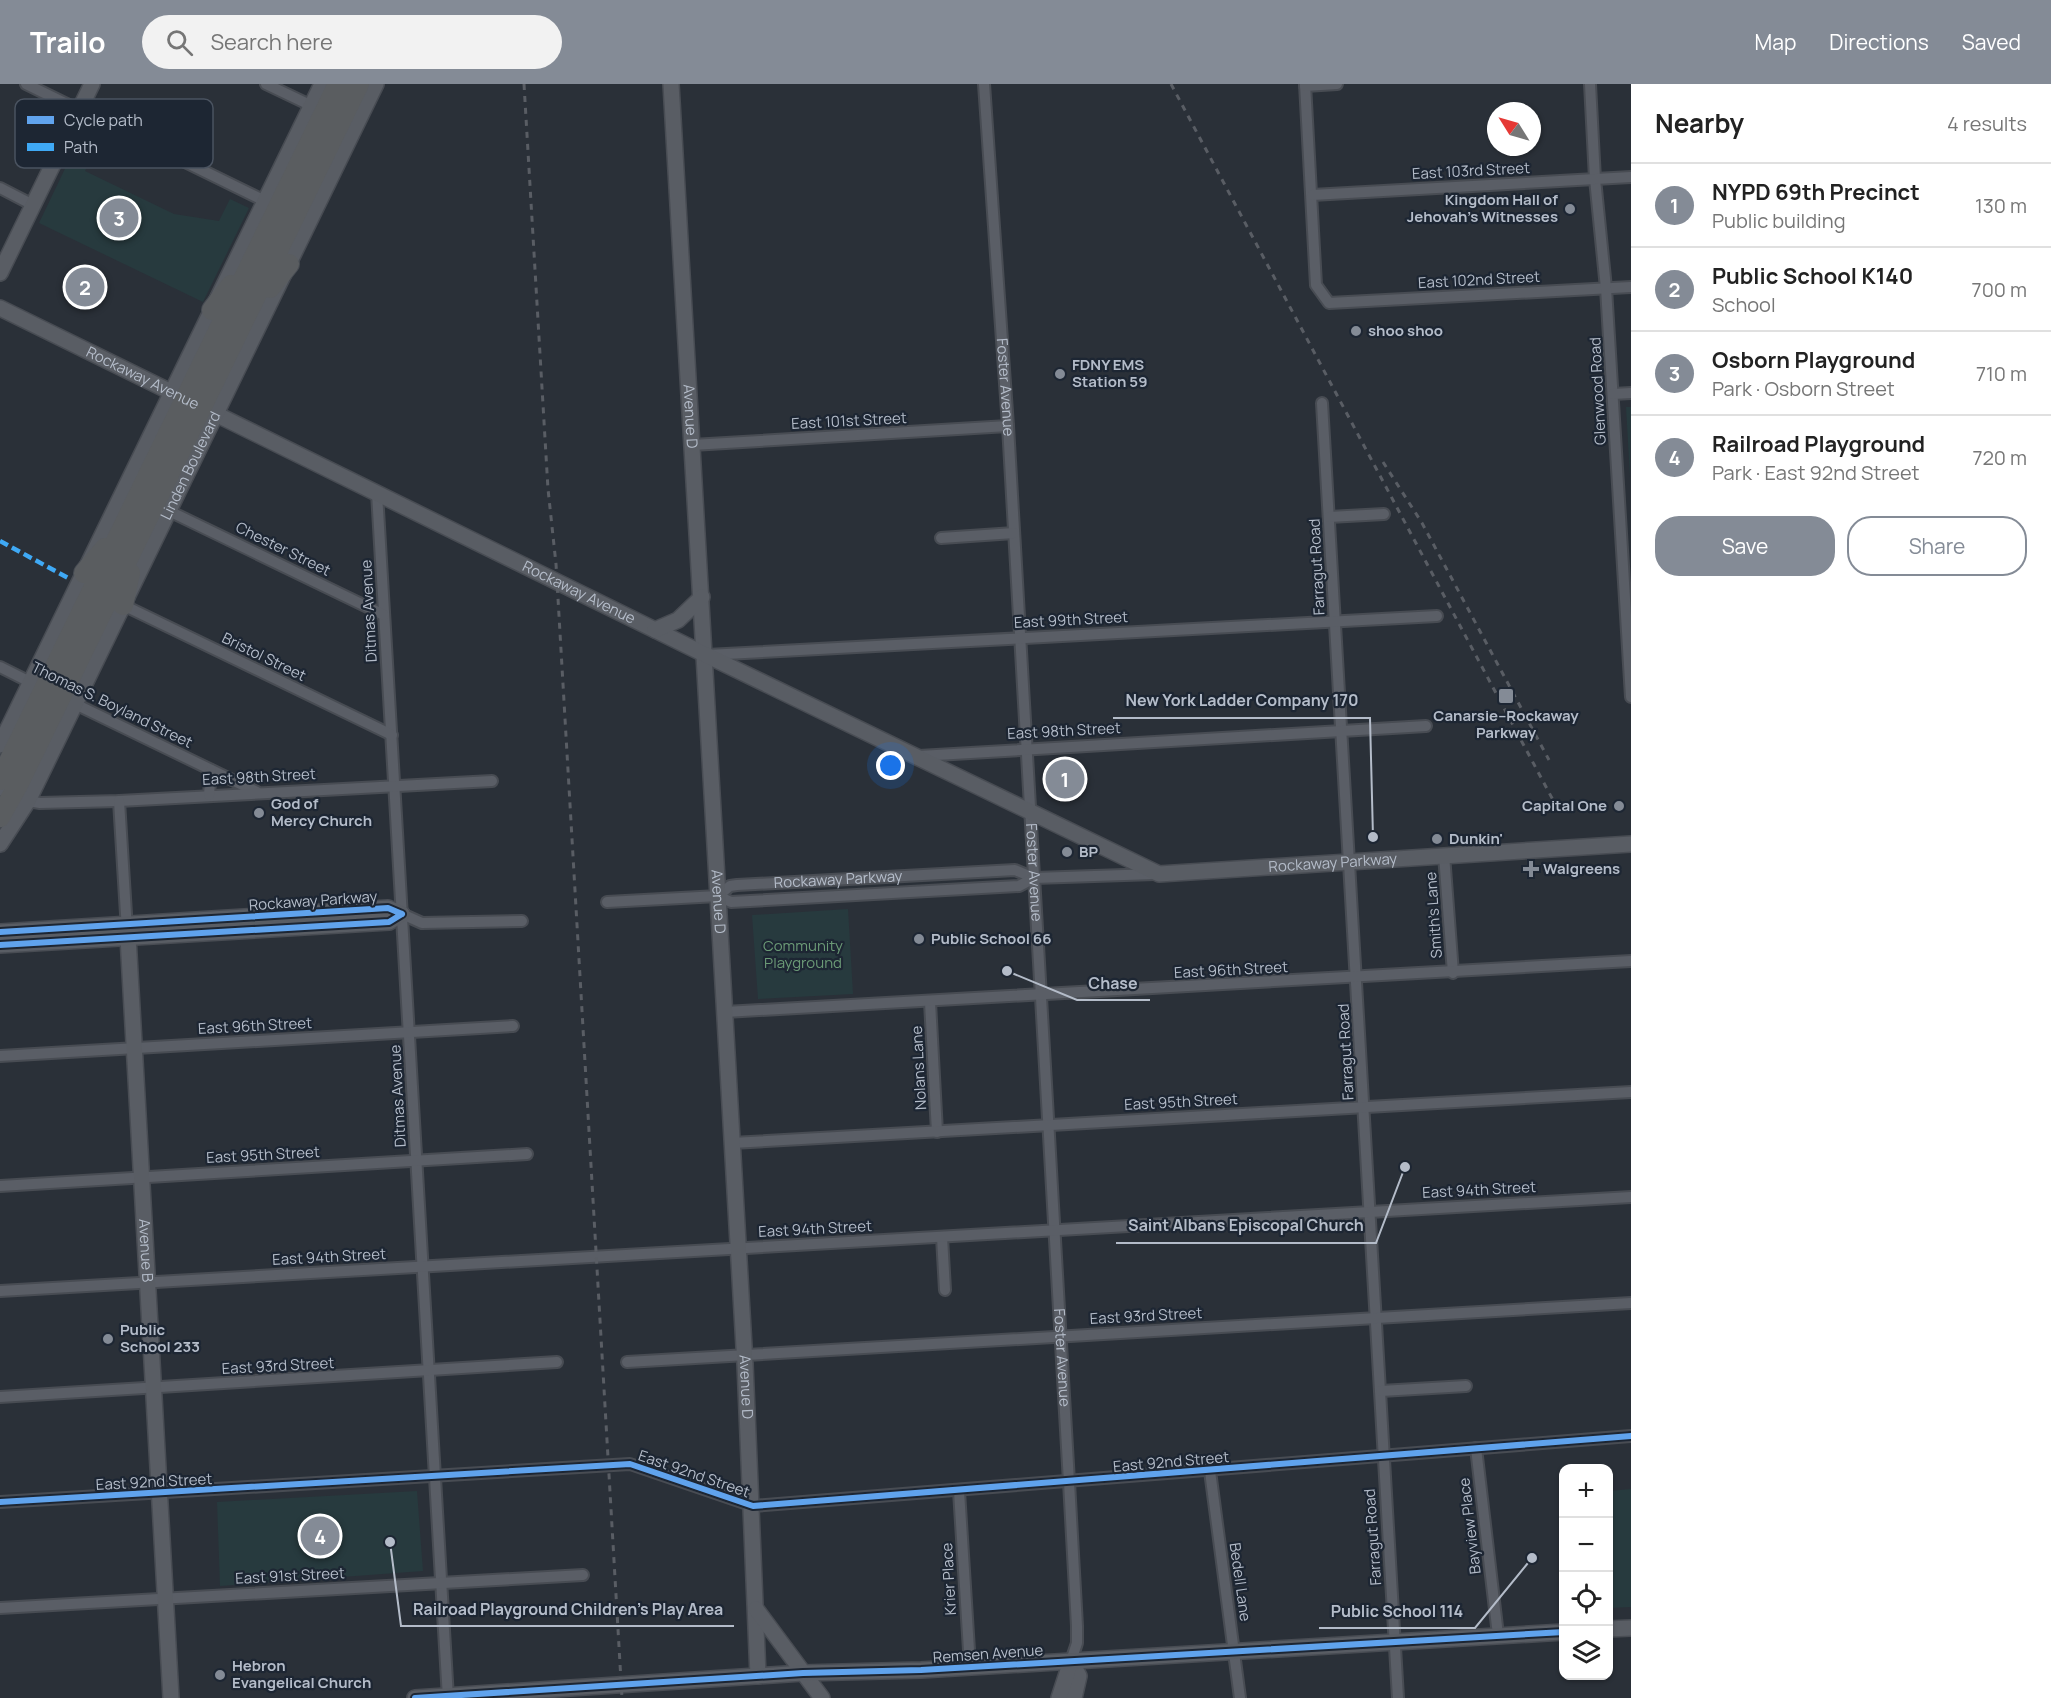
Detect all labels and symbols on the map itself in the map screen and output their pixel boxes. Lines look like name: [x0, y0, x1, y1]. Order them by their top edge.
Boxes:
legend: [15, 99, 213, 168]
north arrow: [1487, 102, 1541, 156]
text: Cycle path: [64, 109, 143, 131]
text: Path: [64, 136, 98, 158]
street label: East 103rd Street: [1411, 157, 1531, 184]
place label: Kingdom Hall of Jehovah's Witnesses: [1407, 189, 1558, 227]
pin: 3: [100, 196, 138, 240]
marker: Kingdom Hall of Jehovah's Witnesses: [1563, 202, 1577, 216]
pin: 2: [66, 264, 104, 310]
street label: East 102nd Street: [1417, 266, 1541, 293]
place label: shoo shoo: [1368, 320, 1443, 341]
marker: shoo shoo: [1349, 324, 1363, 338]
street label: Foster Avenue: [992, 337, 1020, 437]
street label: Glenwood Road: [1584, 337, 1611, 445]
street label: Rockaway Avenue: [83, 341, 203, 414]
place label: FDNY EMS Station 59: [1072, 354, 1147, 392]
marker: FDNY EMS Station 59: [1053, 367, 1067, 381]
street label: Avenue D: [678, 384, 703, 449]
street label: East 101st Street: [791, 407, 907, 434]
street label: Linden Boulevard: [155, 408, 226, 523]
street label: Chester Street: [232, 516, 334, 581]
street label: Farragut Road: [1303, 518, 1330, 616]
street label: Rockaway Avenue: [519, 555, 639, 629]
street label: Ditmas Avenue: [355, 559, 382, 663]
street label: East 99th Street: [1013, 606, 1129, 633]
street label: Bristol Street: [219, 627, 310, 686]
street label: Thomas S. Boyland Street: [28, 656, 196, 753]
callout: New York Ladder Company 170: [1113, 684, 1370, 718]
marker: Canarsie–Rockaway Parkway: [1497, 687, 1515, 705]
text: New York Ladder Company 170: [1125, 689, 1359, 711]
place label: Canarsie–Rockaway Parkway: [1433, 705, 1579, 743]
street label: East 98th Street: [1007, 717, 1121, 744]
your location: [876, 751, 905, 780]
pin: 1: [1046, 756, 1084, 802]
street label: East 98th Street: [202, 763, 316, 790]
place label: God of Mercy Church: [271, 793, 372, 831]
place label: Capital One: [1522, 795, 1607, 816]
marker: Capital One: [1612, 799, 1626, 813]
marker: God of Mercy Church: [252, 806, 266, 820]
street label: Foster Avenue: [1021, 823, 1048, 922]
place label: Dunkin': [1449, 828, 1503, 849]
marker: Dunkin': [1430, 832, 1444, 846]
place label: BP: [1079, 841, 1098, 862]
marker: BP: [1060, 845, 1074, 859]
street label: Rockaway Parkway: [1268, 848, 1398, 877]
place label: Walgreens: [1543, 858, 1620, 879]
marker: Walgreens: [1524, 862, 1538, 876]
street label: Rockaway Parkway: [773, 865, 903, 893]
street label: Avenue D: [706, 869, 731, 934]
street label: Smith's Lane: [1420, 871, 1447, 959]
street label: Rockaway Parkway: [248, 886, 378, 915]
place label: Public School 66: [931, 928, 1052, 949]
marker: Public School 66: [912, 932, 926, 946]
park label: Community Playground: [763, 935, 843, 973]
street label: East 96th Street: [1173, 956, 1289, 983]
callout: Chase: [1077, 966, 1150, 1000]
text: Chase: [1088, 972, 1138, 994]
street label: Farragut Road: [1332, 1003, 1359, 1101]
street label: East 96th Street: [197, 1012, 313, 1039]
street label: Nolans Lane: [906, 1025, 931, 1111]
street label: Ditmas Avenue: [384, 1044, 411, 1148]
street label: East 95th Street: [1124, 1088, 1238, 1115]
street label: East 95th Street: [206, 1141, 320, 1168]
street label: East 94th Street: [1422, 1176, 1536, 1203]
callout: Saint Albans Episcopal Church: [1116, 1209, 1376, 1243]
text: Saint Albans Episcopal Church: [1128, 1214, 1364, 1236]
street label: East 94th Street: [758, 1215, 872, 1242]
street label: Avenue B: [134, 1218, 158, 1283]
street label: East 94th Street: [272, 1243, 386, 1270]
street label: East 93rd Street: [1089, 1302, 1203, 1329]
street label: Foster Avenue: [1049, 1308, 1076, 1407]
place label: Public School 233: [120, 1319, 200, 1357]
marker: Public School 233: [101, 1332, 115, 1346]
street label: East 93rd Street: [221, 1352, 335, 1379]
street label: Avenue D: [734, 1354, 758, 1419]
street label: East 92nd Street: [636, 1445, 753, 1502]
street label: East 92nd Street: [1112, 1446, 1230, 1477]
street label: East 92nd Street: [95, 1468, 213, 1495]
street label: Bayview Place: [1453, 1477, 1486, 1575]
street label: Farragut Road: [1359, 1488, 1386, 1586]
pin: 4: [300, 1514, 340, 1558]
street label: Bedell Lane: [1225, 1541, 1256, 1623]
street label: Krier Place: [936, 1542, 961, 1616]
street label: East 91st Street: [235, 1562, 345, 1589]
callout: Railroad Playground Children's Play Area: [401, 1592, 734, 1626]
callout: Public School 114: [1319, 1594, 1475, 1628]
text: Railroad Playground Children's Play Area: [413, 1598, 723, 1620]
text: Public School 114: [1331, 1600, 1463, 1622]
street label: Remsen Avenue: [932, 1639, 1044, 1668]
place label: Hebron Evangelical Church: [232, 1655, 371, 1693]
marker: Hebron Evangelical Church: [213, 1668, 227, 1682]

